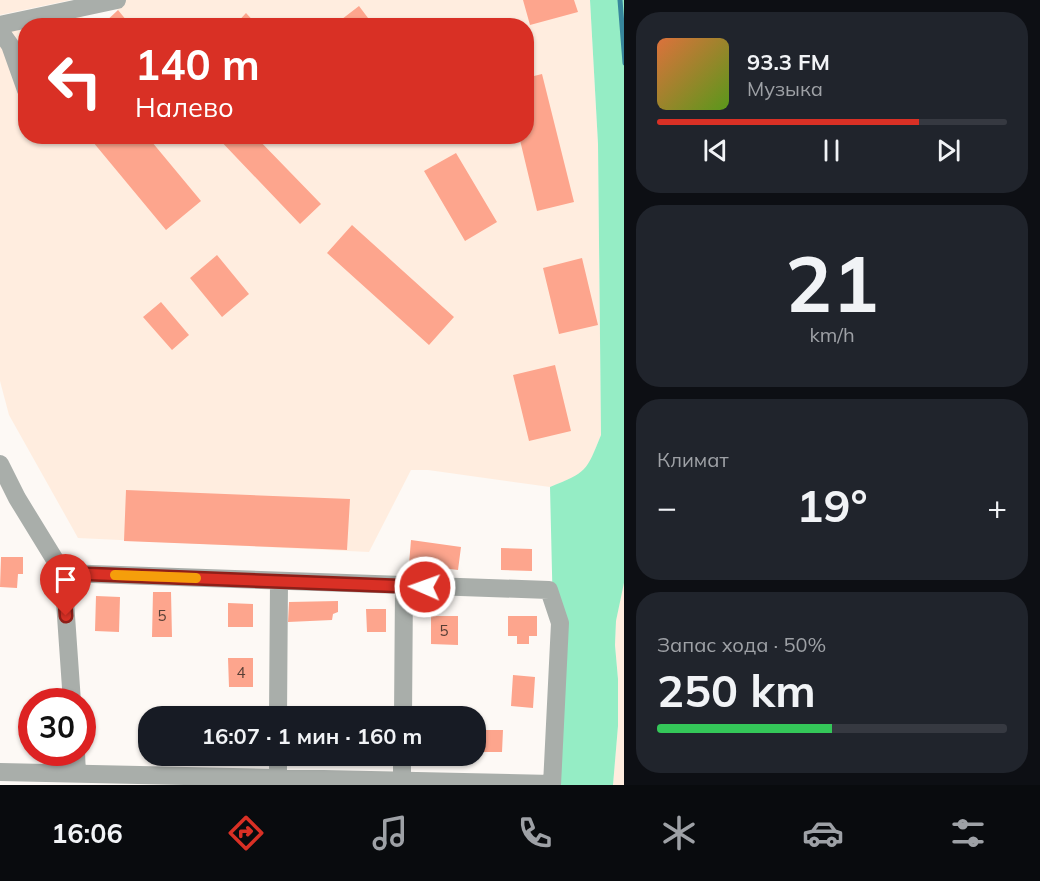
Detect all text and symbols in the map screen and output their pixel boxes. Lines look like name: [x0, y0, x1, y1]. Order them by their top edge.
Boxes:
text: 140 m: [135, 38, 260, 91]
icon: left: [36, 42, 114, 120]
text: 93.3 FM: [747, 48, 830, 76]
text: Музыка: [747, 76, 823, 101]
text: Налево: [135, 90, 234, 124]
icon: previous: [699, 134, 732, 167]
icon: pause: [815, 134, 848, 167]
icon: next: [932, 134, 965, 167]
text: 21: [785, 234, 879, 332]
text: km/h: [809, 322, 855, 347]
text: Климат: [657, 447, 729, 472]
text: 19°: [796, 477, 868, 533]
text: −: [657, 486, 677, 527]
text: +: [987, 486, 1007, 527]
pin: [40, 554, 91, 616]
position arrow: [393, 555, 457, 619]
icon: arrive: [49, 563, 82, 596]
house number: 5: [157, 606, 167, 625]
house number: 5: [439, 621, 449, 640]
text: Запас хода · 50%: [657, 632, 826, 657]
text: 250 km: [657, 662, 816, 718]
house number: 4: [236, 663, 246, 682]
speed limit sign: 30: [18, 688, 96, 766]
text: 16:07 · 1 мин · 160 m: [202, 722, 422, 750]
icon: directions: [225, 812, 267, 854]
icon: music: [369, 812, 411, 854]
icon: phone: [514, 812, 556, 854]
icon: climate: [658, 812, 700, 854]
icon: car: [802, 812, 844, 854]
icon: filters: [947, 812, 989, 854]
text: 16:06: [51, 816, 123, 850]

